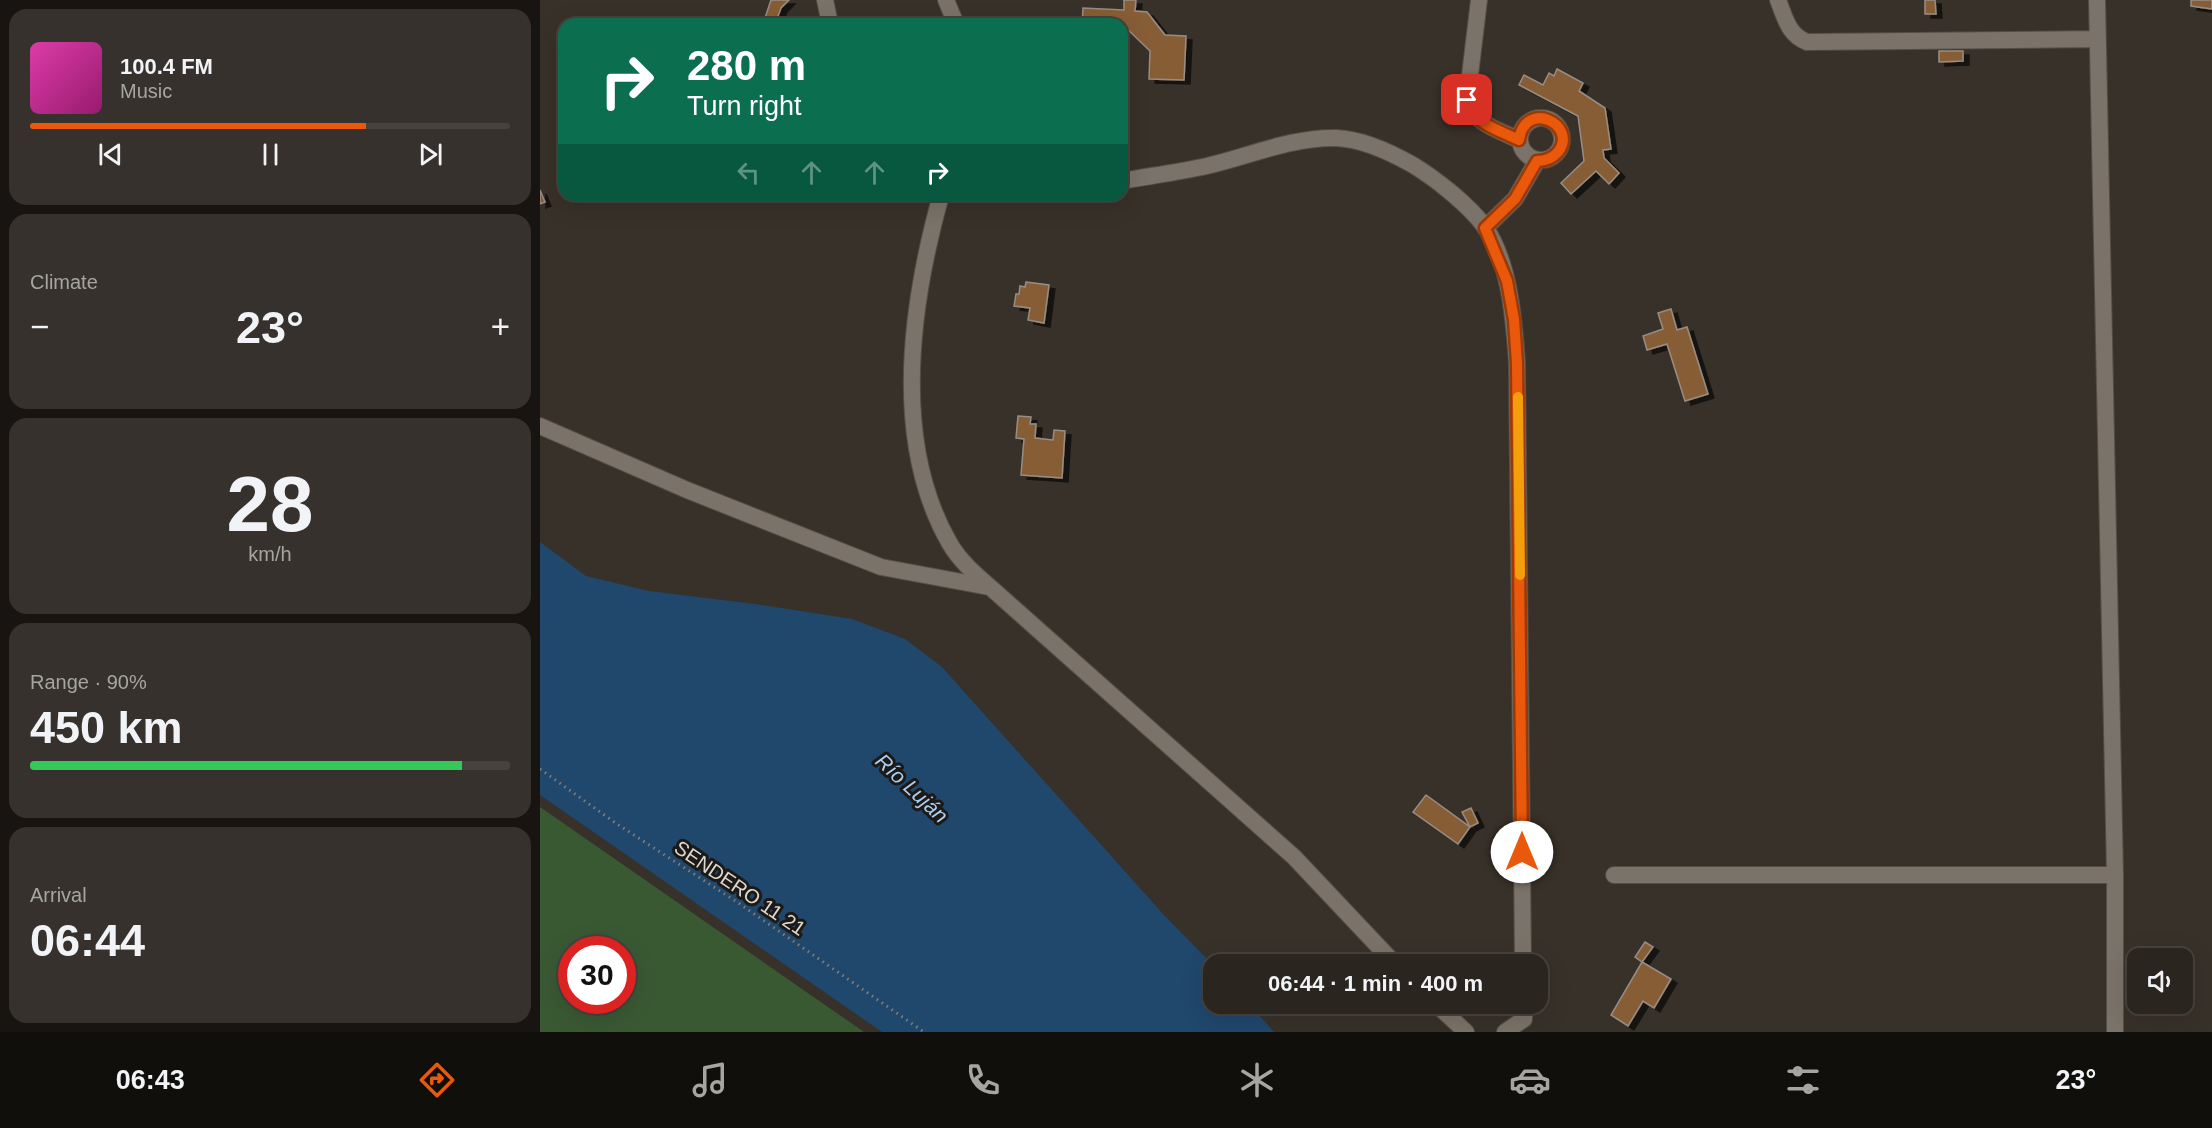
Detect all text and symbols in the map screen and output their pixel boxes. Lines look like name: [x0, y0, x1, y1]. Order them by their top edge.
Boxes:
icon: right: [588, 42, 666, 120]
text: 280 m: [687, 42, 806, 89]
text: 100.4 FM: [120, 54, 213, 79]
pin: [1441, 74, 1492, 125]
text: Music: [120, 80, 172, 102]
icon: arrive: [1450, 83, 1483, 116]
text: Turn right: [687, 91, 802, 121]
icon: previous: [94, 138, 127, 171]
icon: pause: [254, 138, 287, 171]
icon: next: [414, 138, 447, 171]
icon: left: [732, 156, 765, 189]
icon: ahead: [795, 156, 828, 189]
icon: ahead: [858, 156, 891, 189]
icon: right: [921, 156, 954, 189]
text: Climate: [30, 271, 98, 293]
text: 23°: [236, 302, 304, 353]
text: −: [30, 308, 49, 345]
text: +: [491, 308, 510, 345]
text: 28: [227, 460, 313, 548]
text: km/h: [248, 543, 292, 565]
text: Range · 90%: [30, 671, 147, 693]
text: 450 km: [30, 702, 183, 753]
water label: Río Luján: [871, 749, 953, 827]
position arrow: [1490, 820, 1554, 884]
street label: SENDERO 11 21: [670, 836, 810, 940]
text: Arrival: [30, 884, 87, 906]
text: 06:44: [30, 915, 145, 966]
speed limit sign: 30: [558, 936, 636, 1014]
map controls: [2127, 948, 2193, 1014]
button: sound: [2127, 948, 2193, 1014]
text: 06:44 · 1 min · 400 m: [1268, 971, 1483, 996]
icon: directions: [416, 1059, 458, 1101]
icon: music: [689, 1059, 731, 1101]
icon: phone: [962, 1059, 1004, 1101]
icon: climate: [1236, 1059, 1278, 1101]
icon: car: [1509, 1059, 1551, 1101]
icon: filters: [1782, 1059, 1824, 1101]
text: 06:43: [116, 1065, 185, 1095]
text: 23°: [2055, 1065, 2096, 1095]

